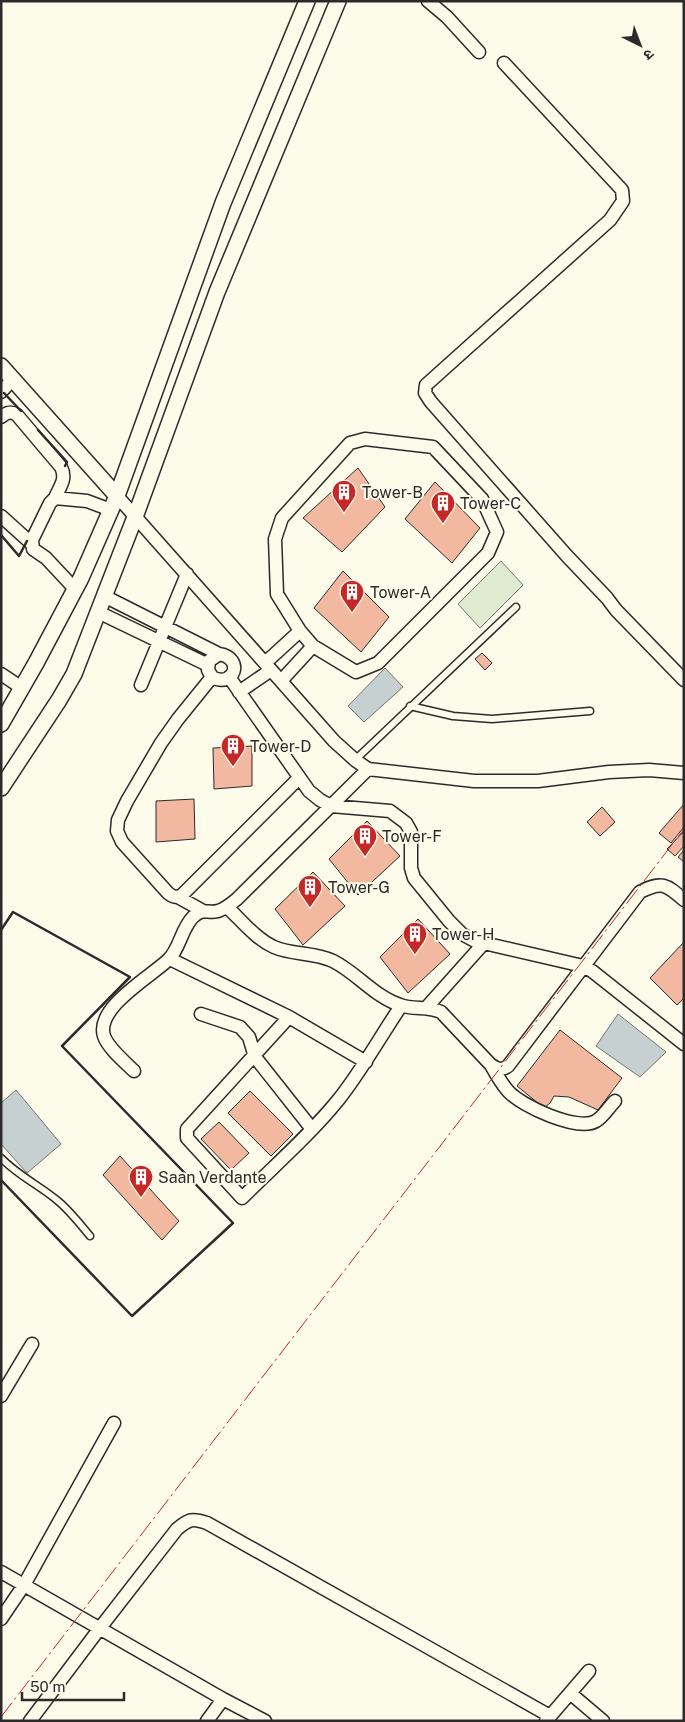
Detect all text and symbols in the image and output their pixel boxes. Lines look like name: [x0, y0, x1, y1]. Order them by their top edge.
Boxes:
north arrow: [615, 20, 665, 70]
text: उ: [640, 46, 657, 64]
building icon: Tower-B: [331, 479, 357, 513]
place label: Tower-B: [362, 483, 423, 502]
building icon: Tower-C: [430, 490, 456, 524]
place label: Tower-C: [460, 494, 521, 513]
building icon: Tower-A: [339, 579, 365, 613]
place label: Tower-A: [370, 583, 431, 602]
building icon: Tower-D: [220, 733, 246, 767]
place label: Tower-D: [250, 737, 311, 756]
building icon: Tower-F: [352, 823, 378, 857]
place label: Tower-F: [382, 827, 442, 846]
building icon: Tower-G: [297, 874, 323, 908]
place label: Tower-G: [328, 878, 390, 897]
building icon: Tower-H: [402, 921, 428, 955]
place label: Tower-H: [432, 925, 494, 944]
building icon: Saan Verdante: [128, 1164, 154, 1198]
place label: Saan Verdante: [158, 1168, 267, 1187]
scale bar: [22, 1670, 125, 1702]
text: 50 m: [30, 1678, 65, 1695]

